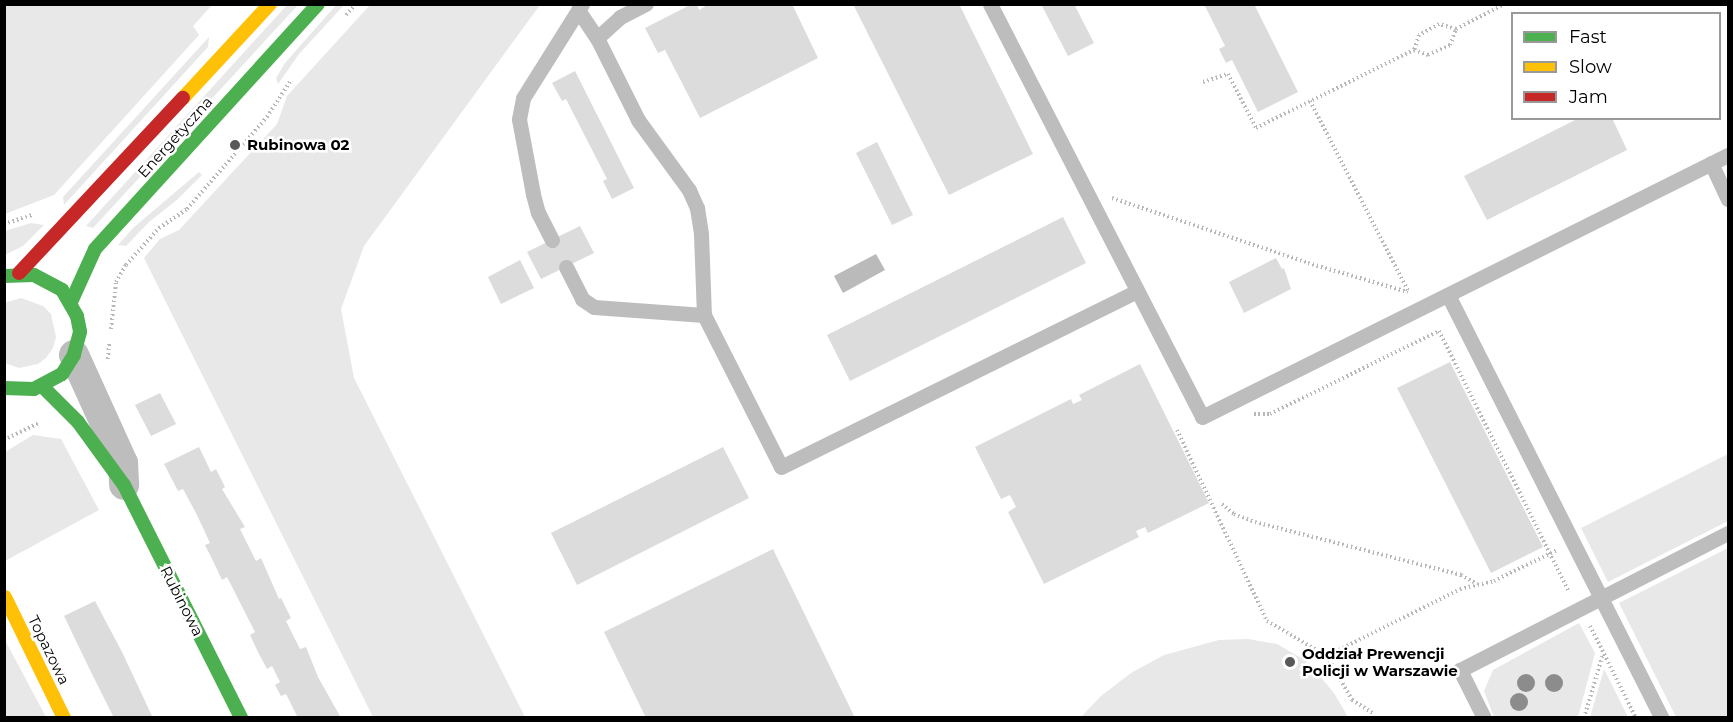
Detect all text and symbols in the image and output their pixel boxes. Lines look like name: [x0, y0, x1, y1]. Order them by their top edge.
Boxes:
legend: [1511, 12, 1721, 120]
text: Fast: [1569, 26, 1607, 48]
text: Slow: [1569, 56, 1612, 78]
text: Jam: [1569, 86, 1608, 108]
street label: Energetyczna: [134, 93, 216, 181]
place label: Rubinowa 02: [247, 136, 349, 154]
marker: Rubinowa 02: [228, 138, 242, 152]
street label: Rubinowa: [157, 563, 207, 639]
street label: Topazowa: [25, 613, 73, 687]
place label: Oddział Prewencji Policji w Warszawie: [1302, 644, 1458, 679]
marker: Oddział Prewencji Policji w Warszawie: [1283, 655, 1297, 669]

